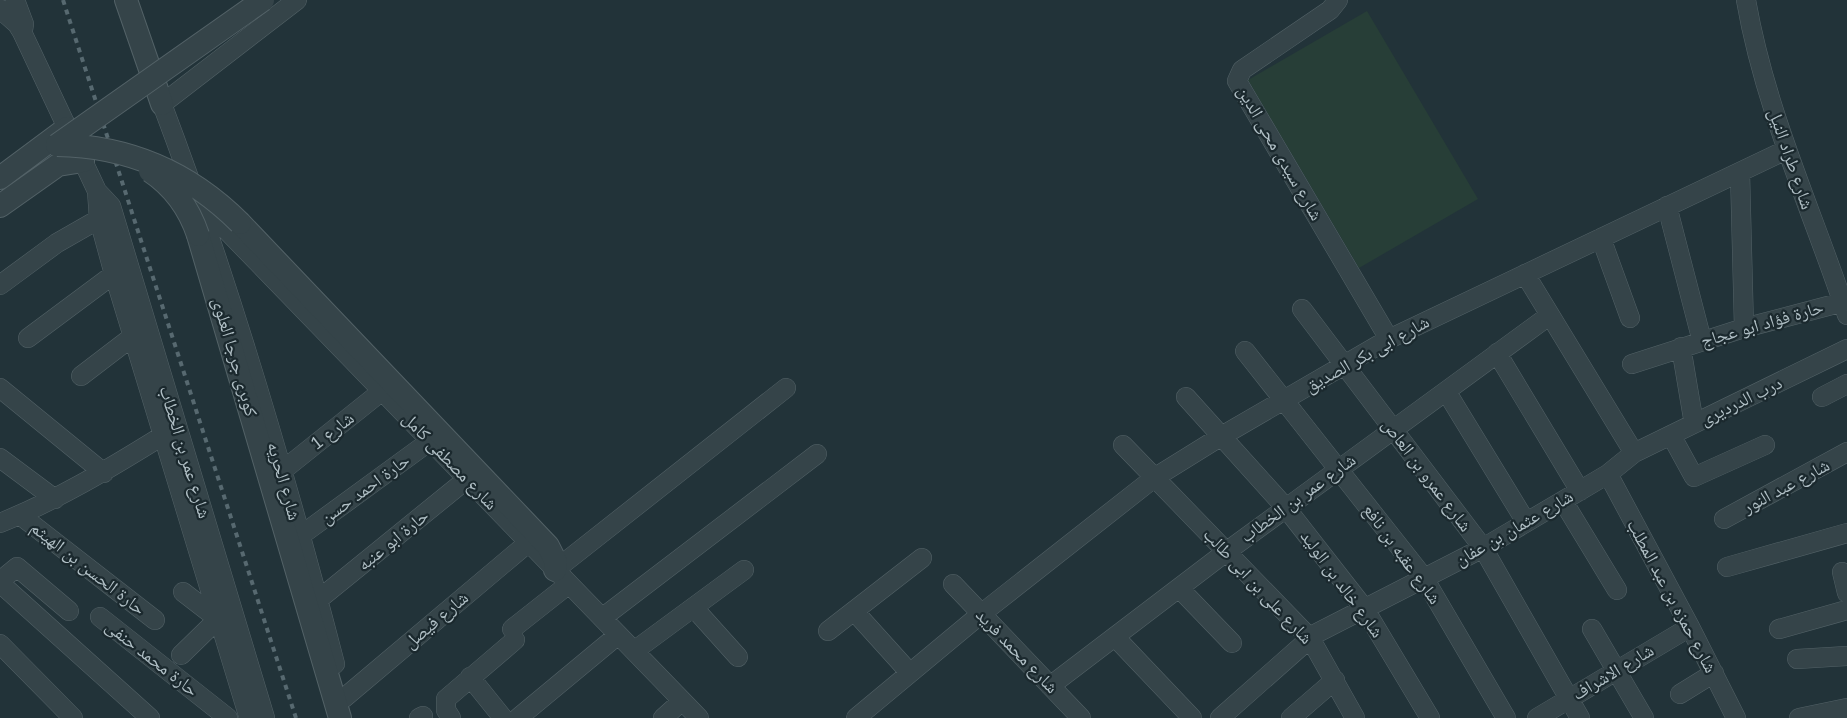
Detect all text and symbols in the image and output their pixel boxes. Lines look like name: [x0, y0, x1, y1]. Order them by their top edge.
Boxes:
street label: شارع سيدى محى الدين: [1232, 81, 1328, 224]
street label: شارع طراد النيل: [1764, 105, 1819, 212]
street label: كوبرى جرجا العلوى: [207, 295, 264, 420]
street label: حارة فؤاد ابو عجاج: [1698, 295, 1826, 353]
street label: شارع ابى بكر الصديق: [1300, 310, 1433, 397]
street label: درب الدرديرى: [1696, 371, 1786, 430]
street label: شارع عمر بن الخطاب: [154, 383, 217, 521]
street label: شارع 1: [305, 406, 358, 455]
street label: شارع مصطفى كامل: [398, 407, 503, 514]
street label: شارع عمرو بن العاص: [1377, 414, 1477, 536]
street label: شارع الحريه: [262, 439, 307, 523]
street label: حارة احمد حسن: [315, 448, 414, 529]
street label: شارع عمر بن الخطاب: [1235, 448, 1360, 547]
street label: شارع عبد النور: [1737, 453, 1833, 519]
street label: شارع عثمان بن عفان: [1450, 484, 1577, 571]
street label: شارع عقبه بن نافع: [1357, 499, 1447, 609]
street label: حارة ابو عنبه: [352, 504, 433, 575]
street label: حارة الحسن بن الهيثم: [26, 515, 150, 621]
street label: شارع حمزه بن عبد المطلب: [1622, 515, 1723, 677]
street label: شارع على بن ابى طالب: [1198, 523, 1318, 649]
street label: شارع خالد بن الوليد: [1296, 525, 1389, 642]
street label: شارع فيصل: [399, 586, 473, 653]
street label: شارع محمد فريد: [971, 603, 1064, 698]
street label: حارة محمد حنفى: [101, 614, 203, 701]
street label: شارع الاشراف: [1568, 638, 1658, 705]

